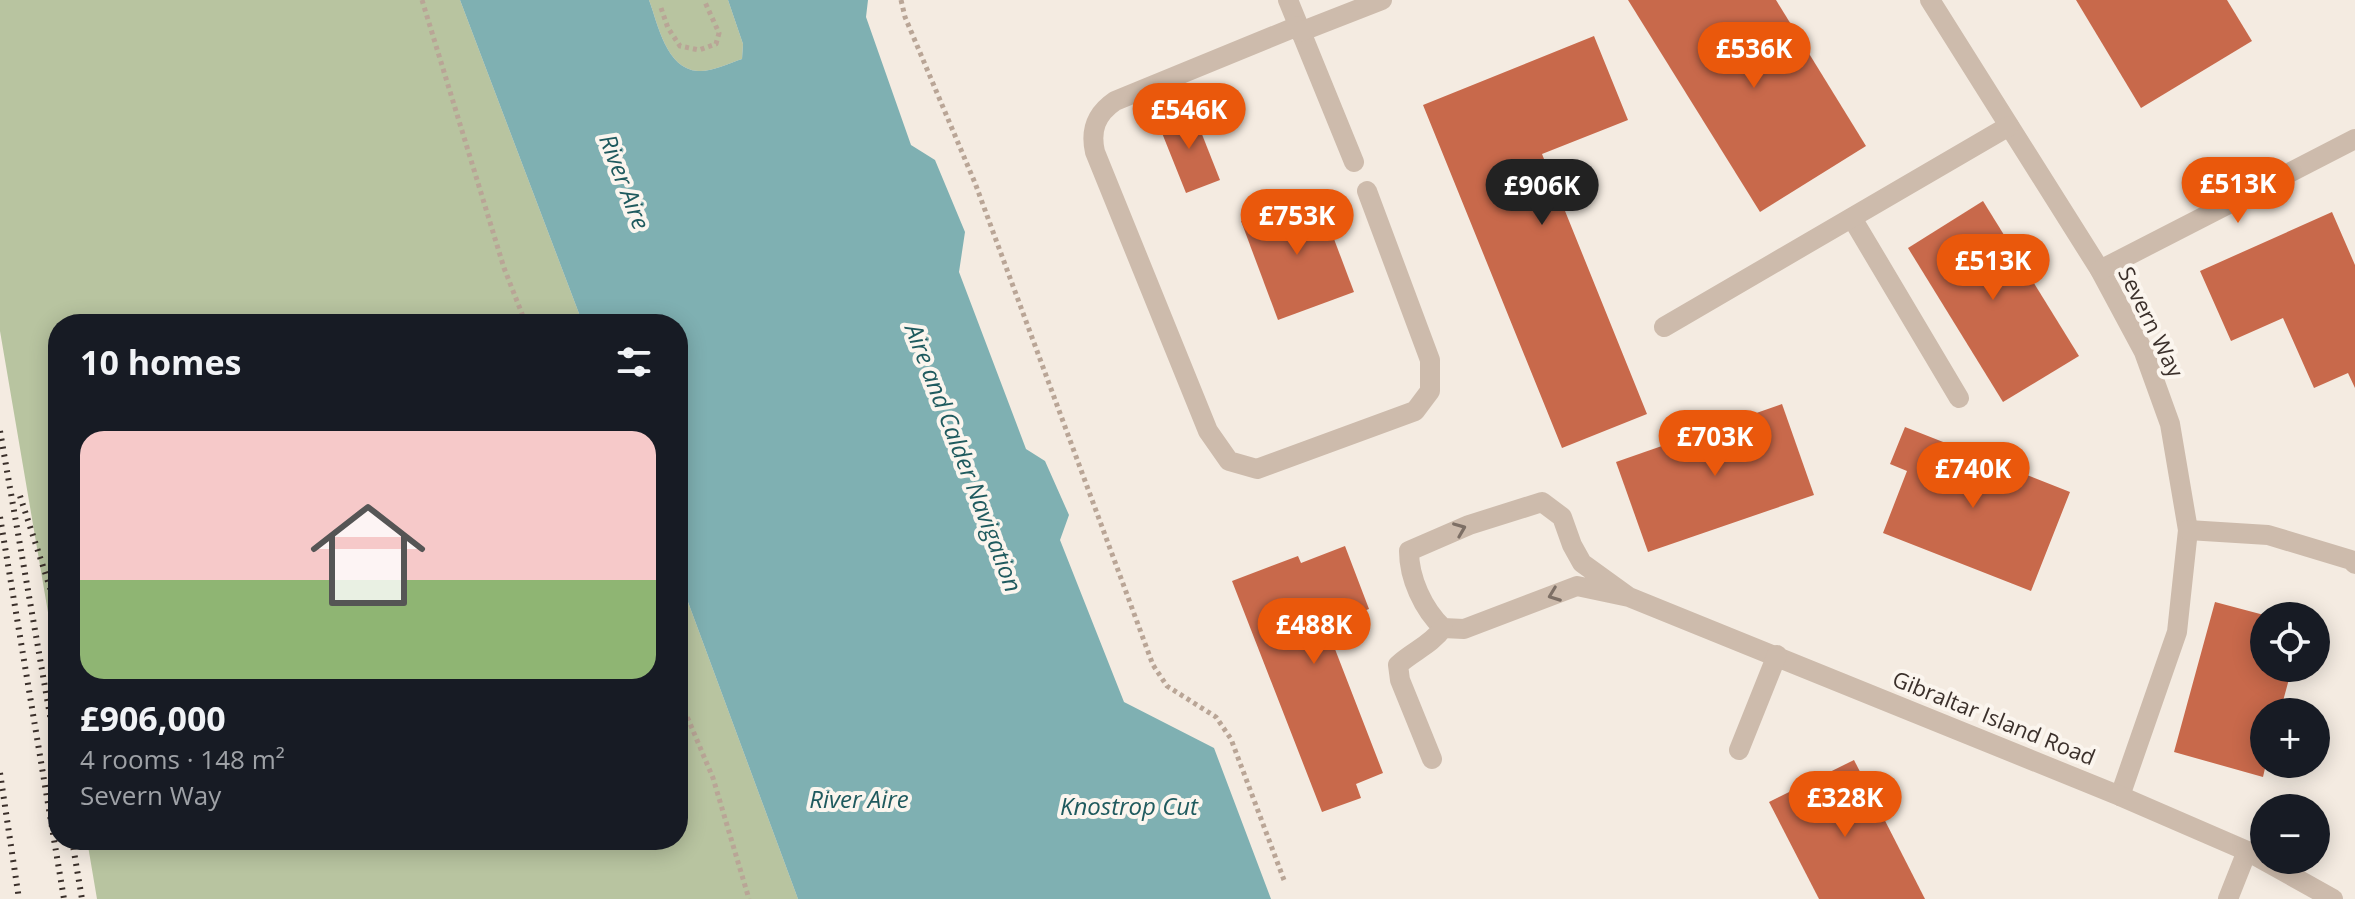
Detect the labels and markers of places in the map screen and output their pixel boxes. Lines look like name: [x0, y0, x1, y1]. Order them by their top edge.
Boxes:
pin: £536K: [1698, 22, 1810, 90]
pin: £546K: [1133, 83, 1245, 151]
pin: £513K: [2182, 157, 2294, 225]
pin: £906K: [1486, 159, 1598, 227]
pin: £753K: [1241, 189, 1353, 257]
pin: £513K: [1937, 234, 2049, 302]
pin: £703K: [1659, 410, 1771, 478]
pin: £740K: [1917, 442, 2029, 510]
pin: £488K: [1258, 598, 1370, 666]
pin: £328K: [1789, 771, 1901, 839]

